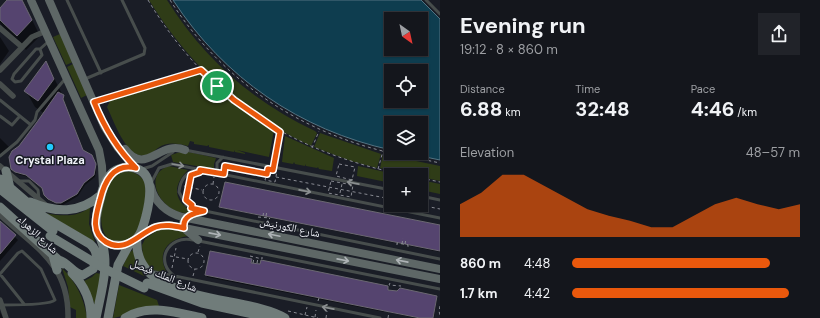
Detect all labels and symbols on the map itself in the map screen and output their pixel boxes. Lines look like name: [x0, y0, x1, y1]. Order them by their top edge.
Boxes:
north arrow: [384, 12, 428, 56]
pin: [200, 69, 234, 103]
marker: Crystal Plaza: [45, 142, 55, 152]
place label: Crystal Plaza: [15, 153, 85, 167]
one-way arrow: [171, 161, 184, 169]
one-way arrow: [347, 178, 360, 186]
one-way arrow: [299, 187, 312, 195]
street label: شارع الزهراء: [15, 212, 61, 256]
street label: شارع الكورنيش: [259, 214, 321, 240]
one-way arrow: [208, 230, 221, 238]
one-way arrow: [268, 231, 281, 239]
street label: شارع الملك فيصل: [129, 255, 199, 295]
one-way arrow: [336, 256, 349, 264]
one-way arrow: [396, 256, 409, 264]
one-way arrow: [322, 303, 335, 311]

